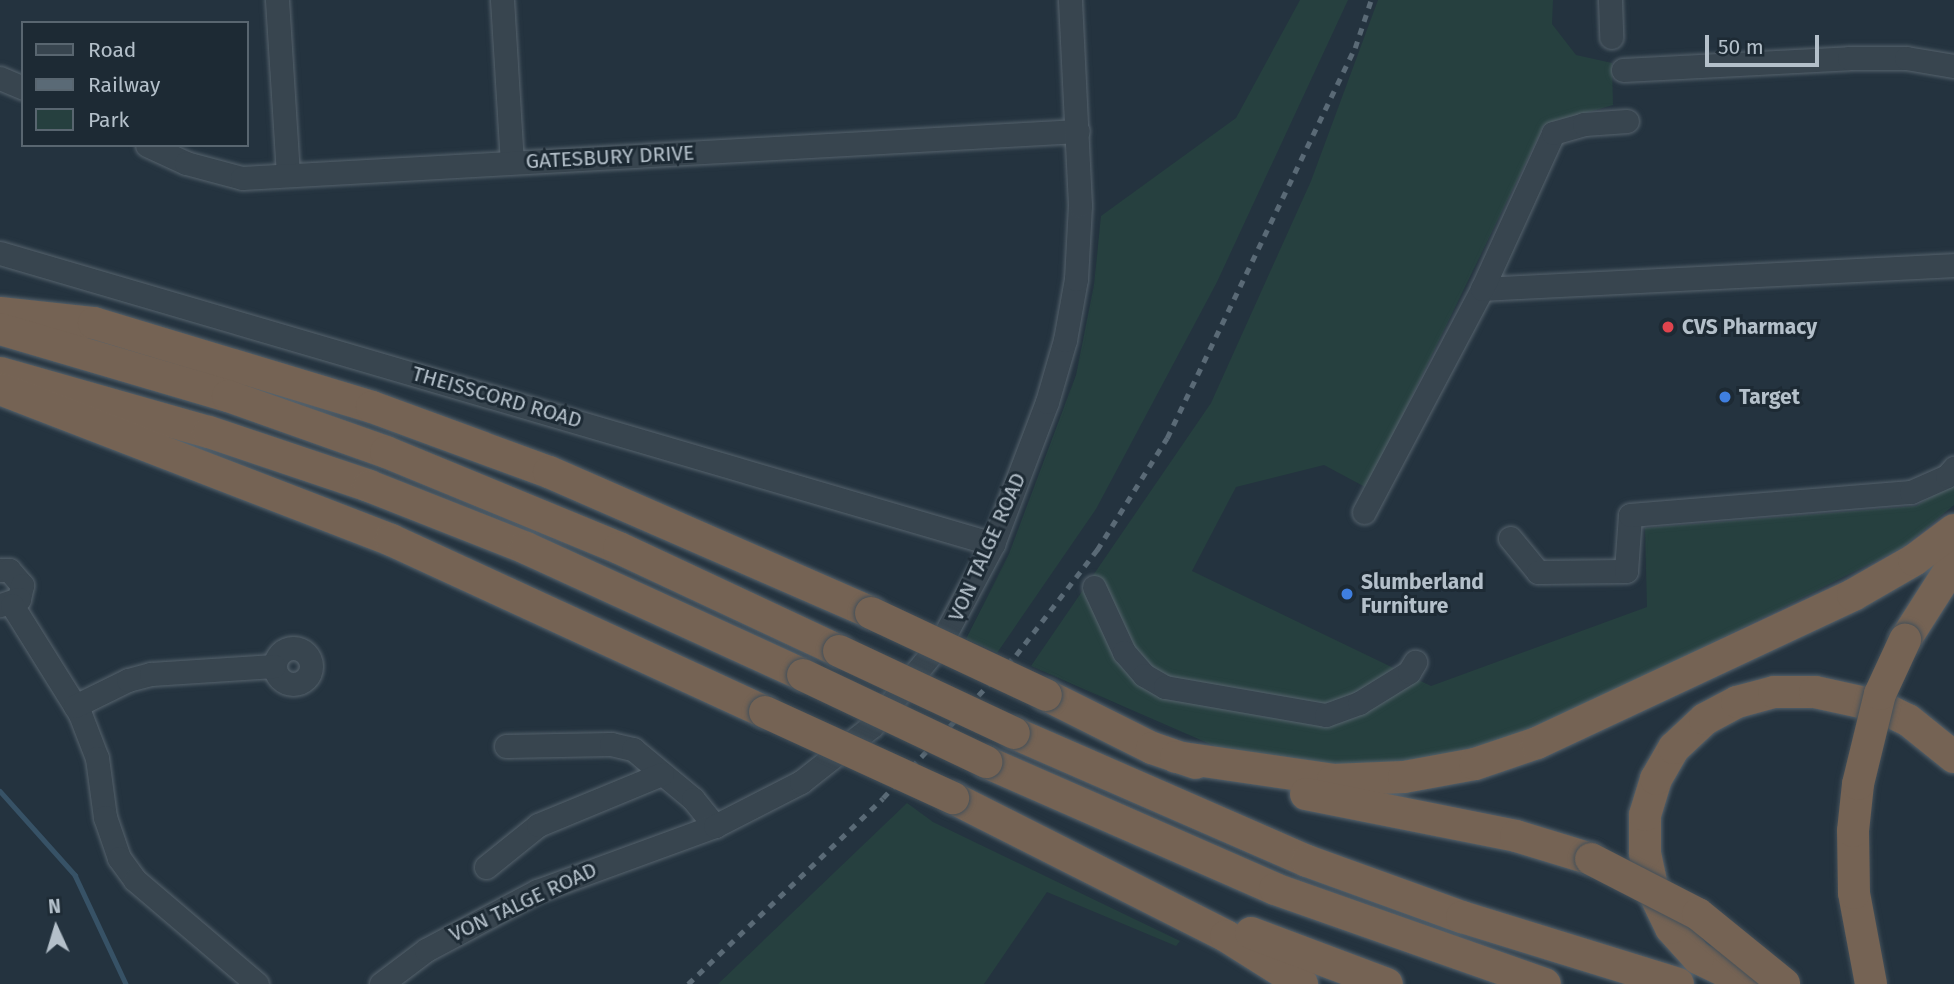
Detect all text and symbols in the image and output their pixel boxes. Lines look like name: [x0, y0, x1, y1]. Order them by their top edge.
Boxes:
legend: [21, 21, 248, 147]
scale bar: [1709, 21, 1823, 65]
text: 50 m: [1718, 34, 1764, 60]
text: Road: [88, 37, 136, 63]
text: Railway: [88, 72, 160, 98]
text: Park: [88, 107, 129, 133]
street label: GATESBURY DRIVE: [525, 140, 695, 174]
place label: CVS Pharmacy: [1682, 314, 1817, 340]
marker: CVS Pharmacy: [1660, 319, 1676, 335]
street label: THEISSCORD ROAD: [409, 361, 585, 433]
place label: Target: [1739, 384, 1800, 410]
marker: Target: [1717, 389, 1733, 405]
street label: VON TALGE ROAD: [943, 469, 1031, 625]
place label: Slumberland Furniture: [1361, 569, 1484, 619]
marker: Slumberland Furniture: [1339, 586, 1355, 602]
street label: VON TALGE ROAD: [445, 857, 601, 947]
north arrow: [21, 893, 91, 963]
text: N: [47, 895, 62, 918]

